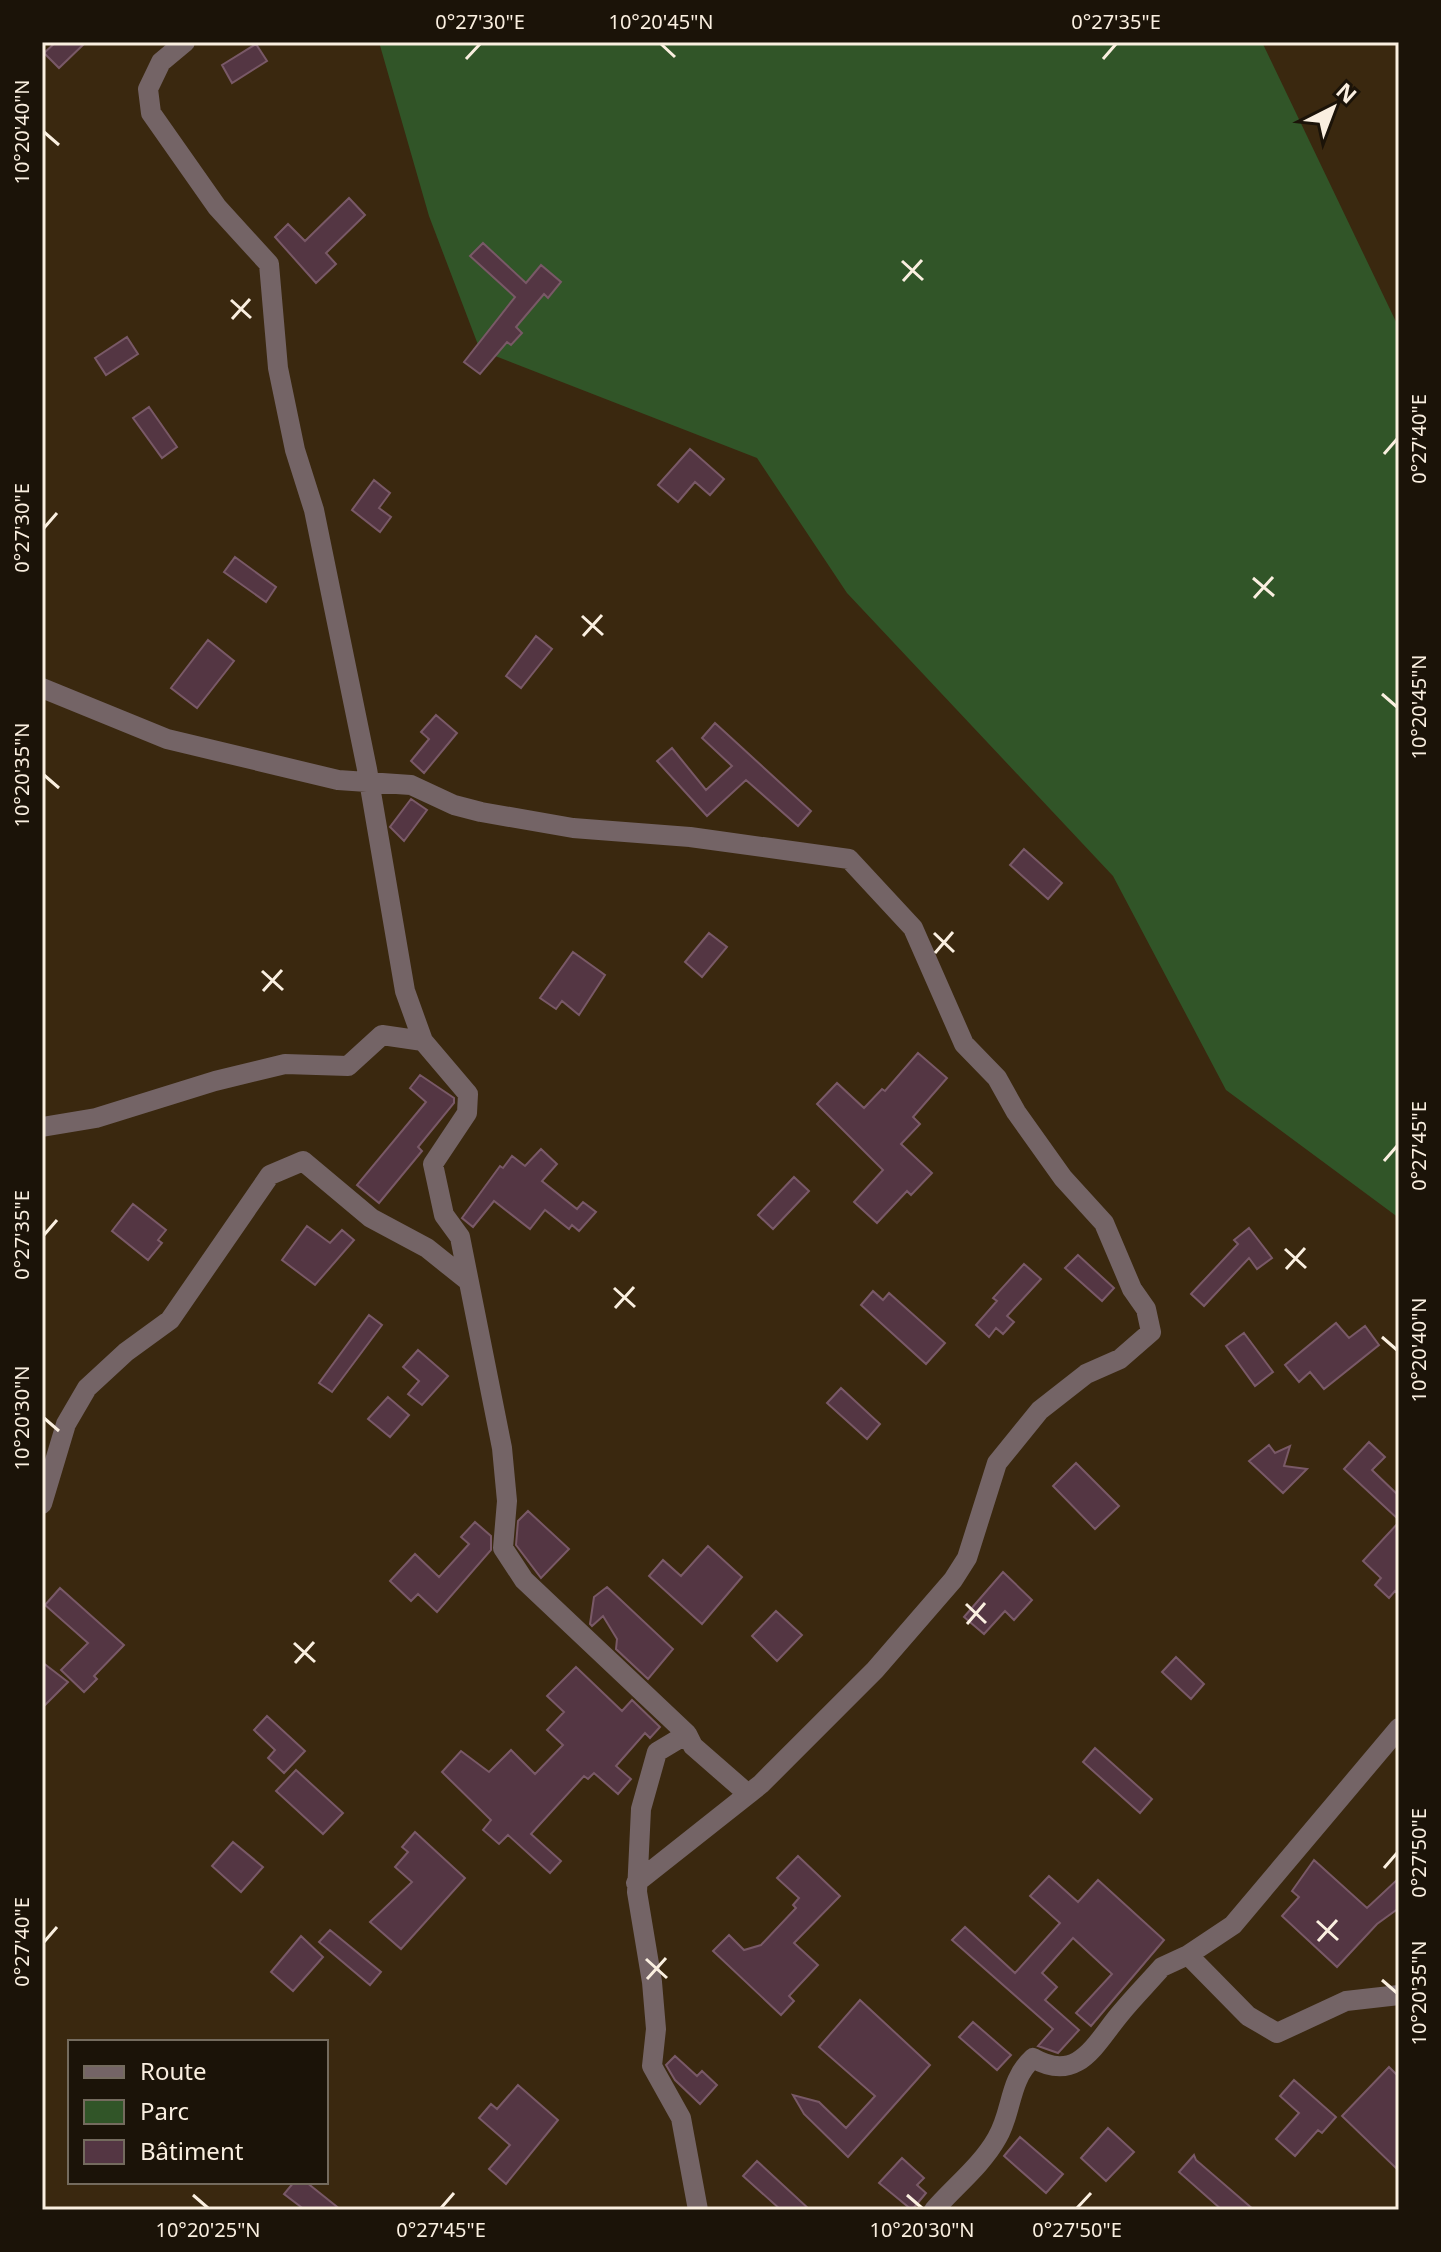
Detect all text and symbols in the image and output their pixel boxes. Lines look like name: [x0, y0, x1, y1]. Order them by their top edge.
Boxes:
text: 0°27'30"E: [435, 8, 525, 35]
text: 10°20'45"N: [608, 8, 714, 35]
text: 0°27'35"E: [1071, 8, 1161, 35]
north arrow: [1293, 68, 1373, 148]
text: N: [1330, 75, 1364, 110]
text: 10°20'40"N: [8, 79, 35, 185]
text: 0°27'40"E: [1405, 394, 1432, 484]
text: 0°27'30"E: [8, 483, 35, 573]
text: 10°20'45"N: [1405, 654, 1432, 760]
text: 10°20'35"N: [8, 722, 35, 828]
text: 0°27'45"E: [1405, 1101, 1432, 1191]
text: 0°27'35"E: [8, 1190, 35, 1280]
text: 10°20'40"N: [1405, 1297, 1432, 1403]
text: 10°20'30"N: [8, 1365, 35, 1471]
text: 0°27'50"E: [1405, 1808, 1432, 1898]
text: 0°27'40"E: [8, 1897, 35, 1987]
text: 10°20'35"N: [1405, 1940, 1432, 2046]
legend: [68, 2040, 328, 2184]
text: Route: [140, 2054, 206, 2087]
text: Parc: [140, 2094, 189, 2127]
text: Bâtiment: [140, 2134, 244, 2167]
text: 10°20'25"N: [155, 2216, 261, 2243]
text: 0°27'45"E: [396, 2216, 486, 2243]
text: 10°20'30"N: [869, 2216, 975, 2243]
text: 0°27'50"E: [1032, 2216, 1122, 2243]

